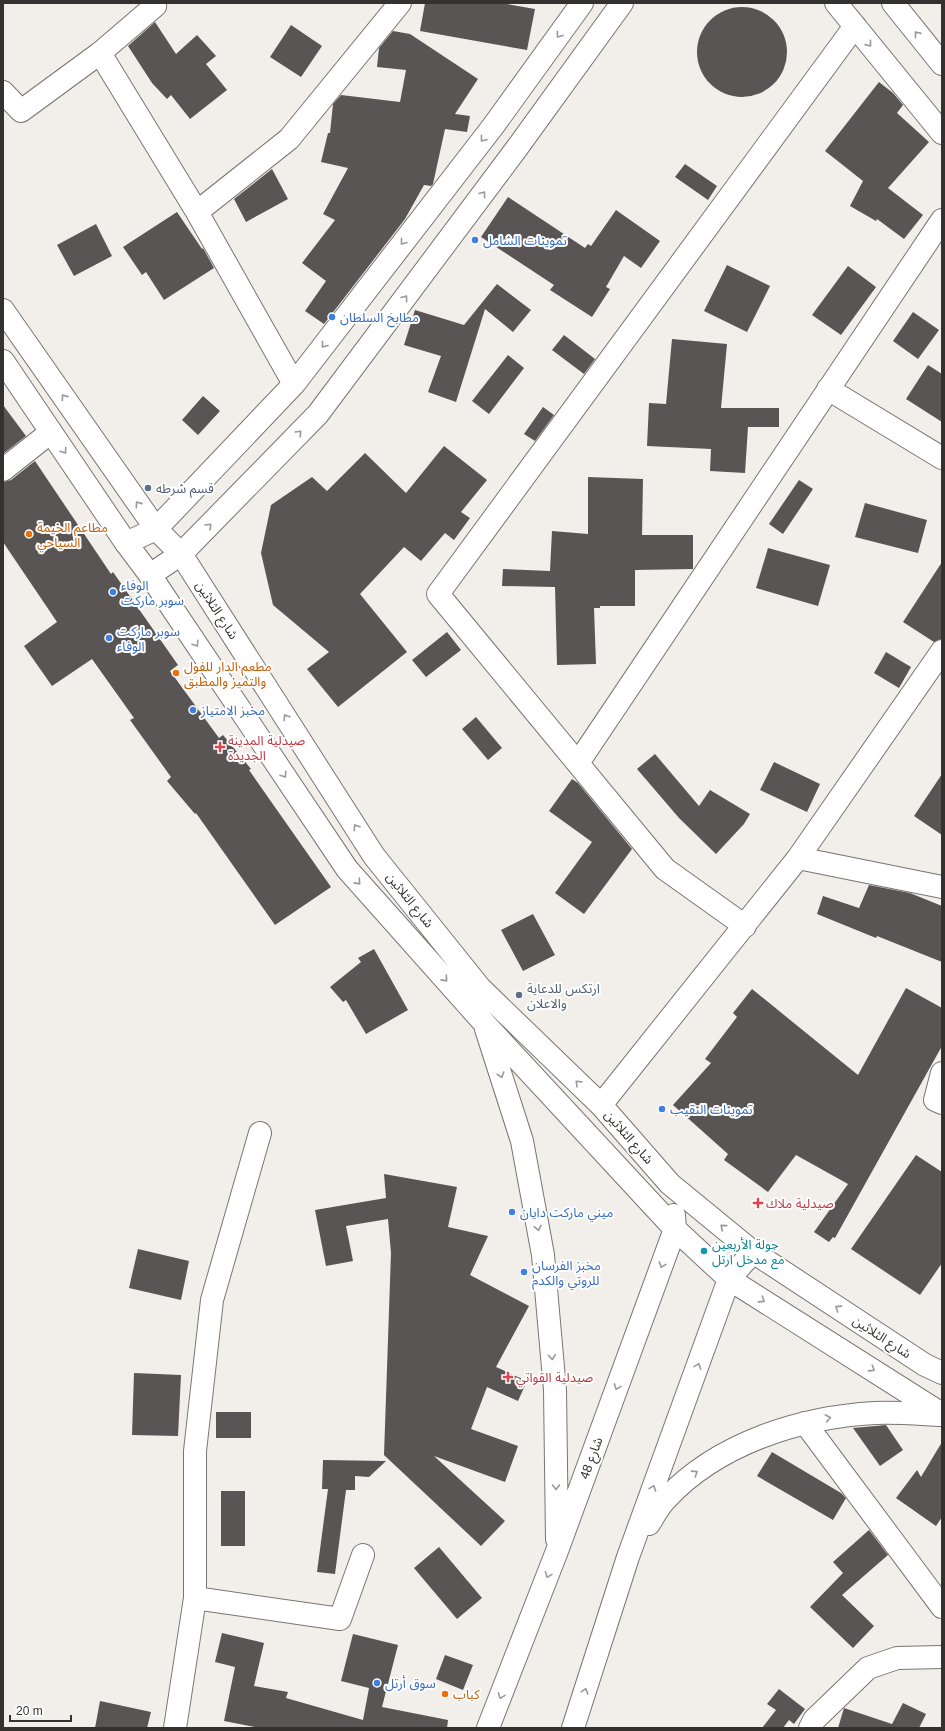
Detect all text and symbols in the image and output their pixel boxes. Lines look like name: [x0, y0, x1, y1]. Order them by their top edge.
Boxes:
one-way arrow: [557, 30, 564, 37]
one-way arrow: [915, 31, 922, 38]
one-way arrow: [865, 39, 872, 47]
one-way arrow: [480, 135, 487, 142]
one-way arrow: [478, 191, 485, 198]
place label: تموينات الشامل: [483, 233, 567, 249]
marker: تموينات الشامل: [470, 235, 480, 245]
one-way arrow: [401, 238, 408, 245]
one-way arrow: [400, 295, 407, 302]
place label: مطابخ السلطان: [340, 310, 419, 328]
marker: مطابخ السلطان: [327, 312, 337, 322]
one-way arrow: [322, 341, 329, 348]
one-way arrow: [61, 394, 69, 401]
one-way arrow: [294, 430, 302, 438]
one-way arrow: [59, 447, 67, 454]
place label: قسم شرطه: [156, 481, 214, 499]
marker: قسم شرطه: [143, 483, 153, 493]
one-way arrow: [136, 501, 143, 508]
place label: مطاعم الخيمة السياحي: [37, 520, 108, 553]
one-way arrow: [204, 523, 211, 531]
marker: مطاعم الخيمة السياحي: [24, 529, 34, 539]
place label: الوفاء سوبر ماركت: [121, 578, 184, 608]
street label: شارع الثلاثين: [190, 578, 241, 644]
marker: الوفاء سوبر ماركت: [108, 587, 118, 597]
place label: سوبر ماركت الوفاء: [117, 624, 180, 654]
marker: سوبر ماركت الوفاء: [104, 633, 114, 643]
one-way arrow: [191, 640, 199, 647]
place label: مطعم الدار للفول والتميز والمطبق: [184, 659, 272, 690]
marker: مطعم الدار للفول والتميز والمطبق: [171, 668, 181, 678]
place label: مخبز الامتياز: [200, 703, 265, 718]
marker: مخبز الامتياز: [188, 705, 198, 715]
one-way arrow: [283, 714, 290, 721]
place label: صيدلية المدينة الجديدة: [228, 733, 305, 763]
marker: صيدلية المدينة الجديدة: [215, 742, 225, 752]
one-way arrow: [279, 771, 286, 778]
one-way arrow: [353, 824, 360, 831]
street label: شارع الثلاثين: [381, 870, 437, 932]
one-way arrow: [354, 877, 361, 885]
one-way arrow: [440, 974, 447, 982]
place label: ارتكس للدعاية والاعلان: [527, 981, 600, 1012]
marker: ارتكس للدعاية والاعلان: [514, 990, 524, 1000]
one-way arrow: [496, 1071, 505, 1078]
one-way arrow: [575, 1080, 583, 1088]
place label: تموينات النقيب: [670, 1102, 753, 1117]
marker: تموينات النقيب: [657, 1104, 667, 1114]
street label: شارع الثلاثين: [599, 1107, 656, 1169]
place label: صيدلية ملاك: [766, 1196, 834, 1211]
marker: صيدلية ملاك: [753, 1198, 763, 1208]
place label: ميني ماركت دايان: [520, 1205, 613, 1223]
marker: ميني ماركت دايان: [507, 1207, 517, 1217]
one-way arrow: [534, 1225, 542, 1231]
one-way arrow: [720, 1225, 727, 1232]
place label: جولة الأربعين مع مدخل ارتل: [712, 1237, 785, 1270]
marker: جولة الأربعين مع مدخل ارتل: [699, 1246, 709, 1256]
place label: مخبز الفرسان للروتي والكدم: [532, 1258, 601, 1291]
one-way arrow: [658, 1262, 666, 1269]
marker: مخبز الفرسان للروتي والكدم: [519, 1267, 529, 1277]
one-way arrow: [758, 1295, 765, 1302]
one-way arrow: [835, 1305, 842, 1313]
street label: شارع الثلاثين: [848, 1313, 914, 1364]
one-way arrow: [547, 1354, 556, 1360]
one-way arrow: [693, 1363, 701, 1370]
one-way arrow: [868, 1365, 875, 1372]
place label: صيدلية القواتي: [516, 1370, 594, 1388]
marker: صيدلية القواتي: [503, 1372, 513, 1382]
one-way arrow: [614, 1384, 622, 1391]
one-way arrow: [824, 1415, 831, 1423]
street label: شارع 48: [577, 1435, 608, 1482]
one-way arrow: [691, 1470, 698, 1477]
one-way arrow: [552, 1484, 560, 1490]
one-way arrow: [648, 1485, 657, 1492]
one-way arrow: [545, 1571, 553, 1579]
place label: سوق أرتل: [385, 1675, 436, 1692]
marker: سوق أرتل: [372, 1678, 382, 1688]
place label: كباب: [453, 1687, 480, 1702]
one-way arrow: [580, 1688, 588, 1695]
marker: كباب: [440, 1689, 450, 1699]
one-way arrow: [497, 1693, 505, 1700]
scale bar: [10, 1697, 71, 1723]
text: 20 m: [16, 1704, 43, 1718]

